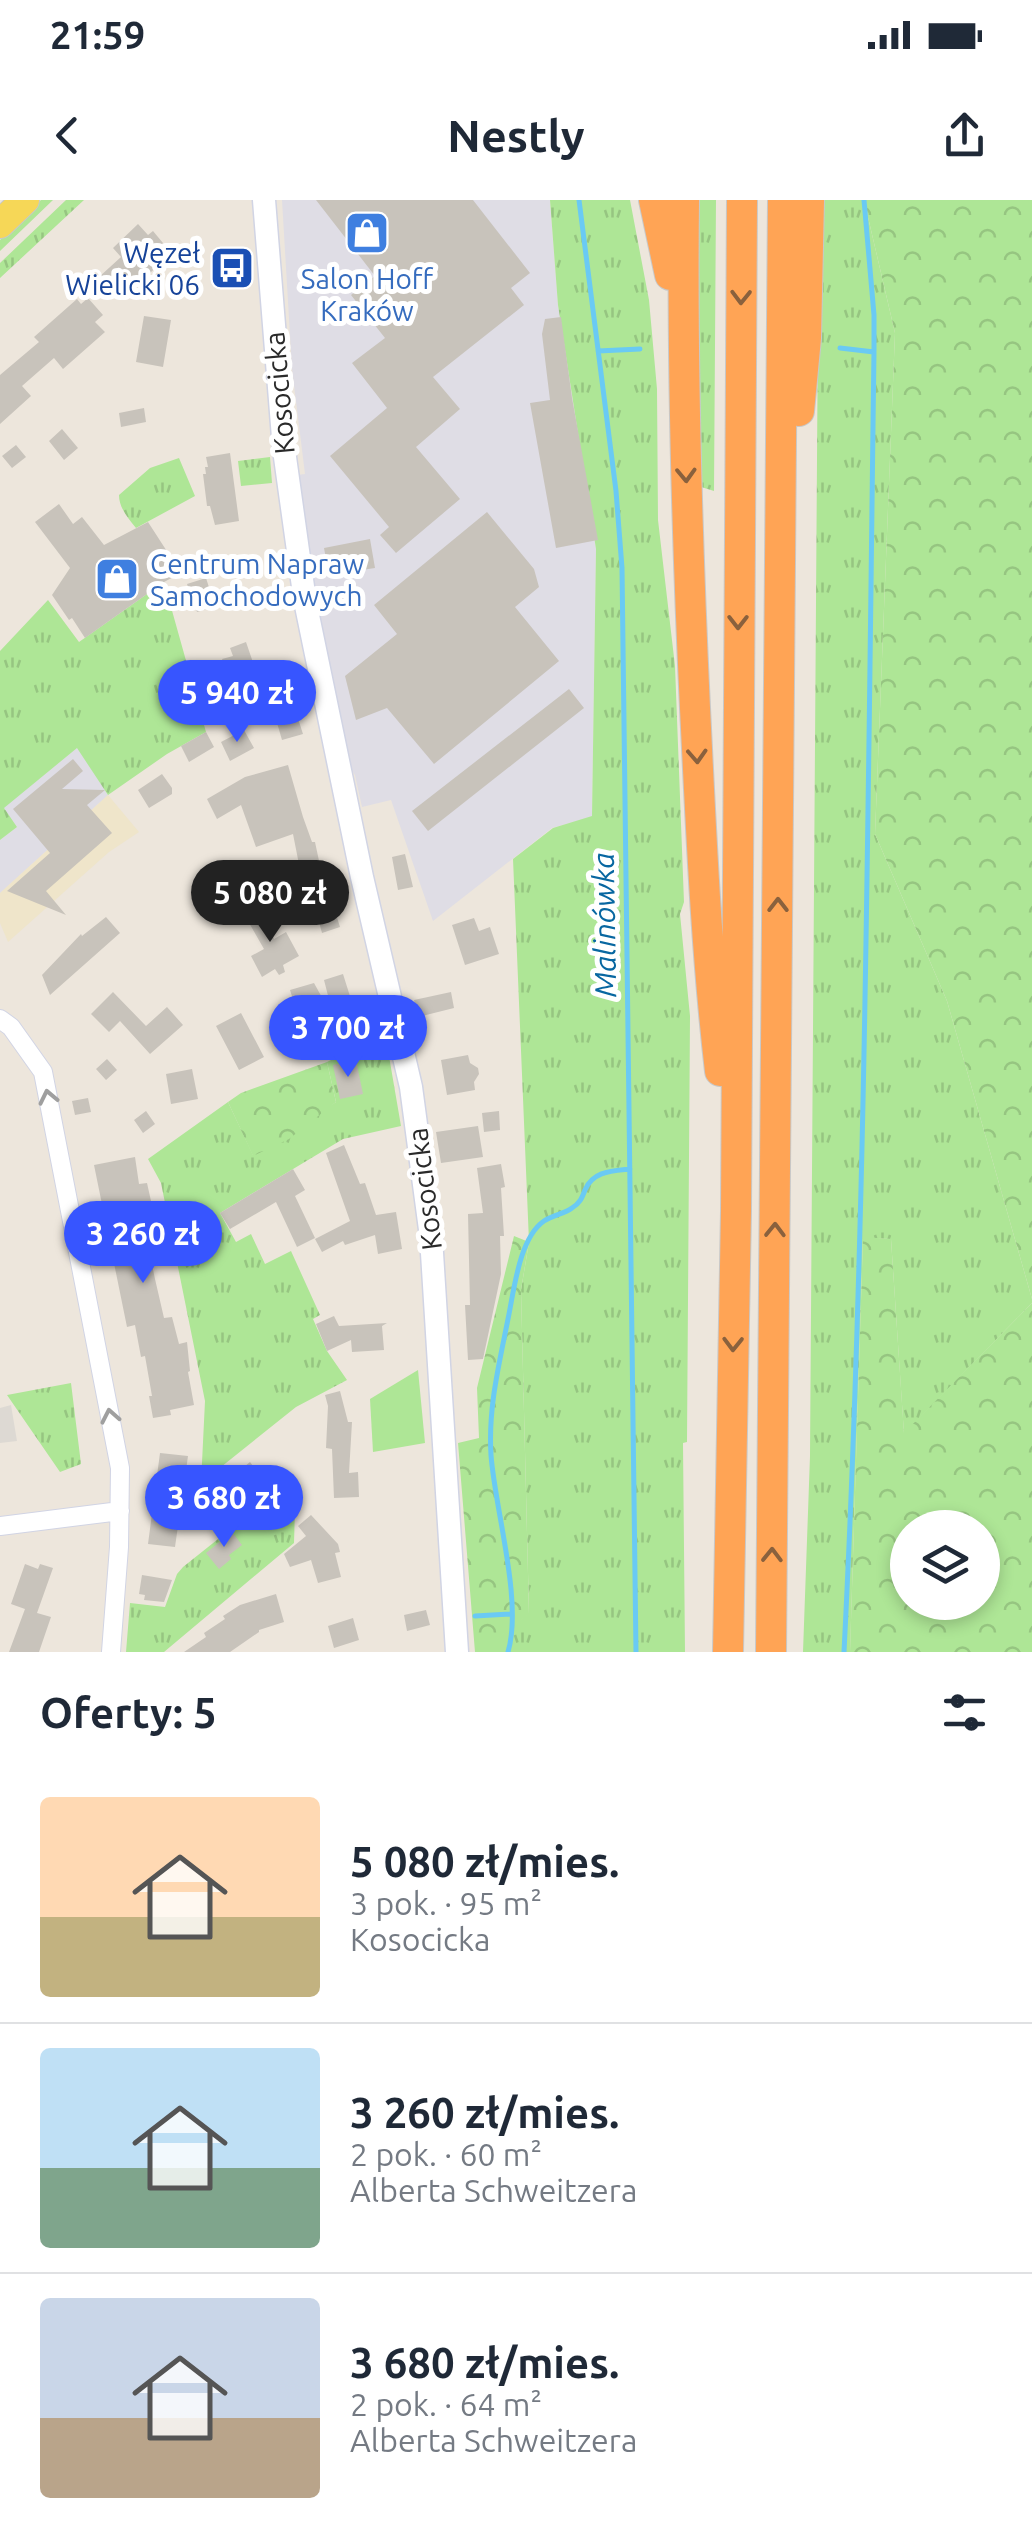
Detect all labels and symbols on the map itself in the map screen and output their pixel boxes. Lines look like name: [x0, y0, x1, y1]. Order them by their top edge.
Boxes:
shop icon: Salon Hoff Kraków: [344, 210, 390, 256]
place label: Węzeł Wielicki 06: [65, 237, 201, 300]
bus stop icon: Węzeł Wielicki 06: [209, 245, 255, 291]
place label: Salon Hoff Kraków: [301, 263, 434, 326]
one-way arrow: [730, 290, 751, 306]
street label: Kosocicka: [258, 330, 300, 456]
one-way arrow: [676, 467, 697, 483]
place label: Centrum Napraw Samochodowych: [150, 548, 364, 611]
shop icon: Centrum Napraw Samochodowych: [94, 556, 140, 602]
one-way arrow: [727, 616, 749, 631]
pin: 5 940 zł: [134, 660, 340, 745]
one-way arrow: [686, 749, 707, 765]
water label: Malinówka: [586, 852, 622, 998]
pin: 5 080 zł: [167, 860, 373, 945]
one-way arrow: [767, 896, 789, 912]
pin: 3 700 zł: [245, 995, 451, 1080]
one-way arrow: [38, 1089, 59, 1106]
street label: Kosocicka: [401, 1126, 447, 1252]
pin: 3 260 zł: [40, 1201, 246, 1286]
one-way arrow: [765, 1221, 786, 1237]
one-way arrow: [723, 1336, 744, 1352]
one-way arrow: [100, 1408, 121, 1425]
pin: 3 680 zł: [121, 1465, 327, 1550]
one-way arrow: [762, 1546, 783, 1562]

